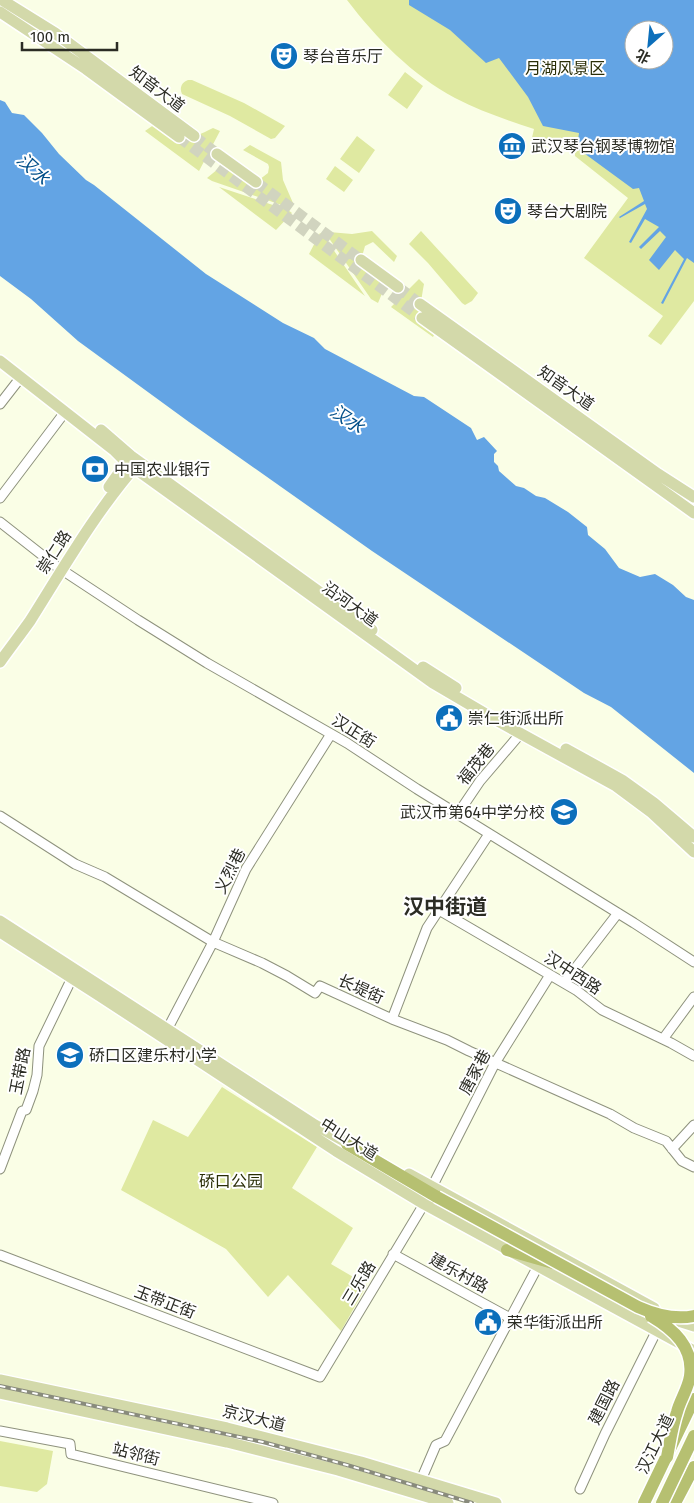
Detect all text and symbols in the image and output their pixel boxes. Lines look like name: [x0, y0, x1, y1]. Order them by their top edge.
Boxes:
scale bar: [22, 20, 118, 52]
north arrow: [624, 20, 674, 70]
text: 100 m: [30, 28, 70, 46]
theatre icon: 琴台音乐厅: [269, 41, 299, 71]
text: 北: [633, 45, 653, 67]
place label: 琴台音乐厅: [303, 47, 383, 66]
park label: 月湖风景区: [525, 59, 605, 78]
street label: 知音大道: [126, 62, 188, 116]
museum icon: 武汉琴台钢琴博物馆: [497, 131, 527, 161]
place label: 武汉琴台钢琴博物馆: [531, 137, 675, 156]
water label: 汉水: [12, 149, 54, 190]
theatre icon: 琴台大剧院: [493, 196, 523, 226]
place label: 琴台大剧院: [527, 202, 607, 221]
street label: 知音大道: [534, 362, 598, 414]
water label: 汉水: [326, 400, 369, 439]
bank icon: 中国农业银行: [80, 454, 110, 484]
place label: 中国农业银行: [114, 460, 210, 479]
street label: 崇仁路: [33, 527, 75, 577]
street label: 沿河大道: [319, 578, 381, 630]
public building icon: 崇仁街派出所: [434, 703, 464, 733]
place label: 崇仁街派出所: [468, 709, 564, 728]
street label: 汉正街: [329, 710, 379, 752]
street label: 福茂巷: [454, 739, 498, 789]
school or university icon: 武汉市第64中学分校: [549, 797, 579, 827]
place label: 武汉市第64中学分校: [400, 803, 545, 822]
street label: 义烈巷: [211, 845, 249, 897]
district label: 汉中街道: [403, 894, 487, 920]
street label: 汉中西路: [541, 948, 605, 998]
street label: 长堤街: [335, 971, 387, 1007]
school or university icon: 硚口区建乐村小学: [55, 1040, 85, 1070]
street label: 玉带路: [6, 1046, 34, 1096]
place label: 硚口区建乐村小学: [89, 1046, 217, 1065]
street label: 唐家巷: [455, 1046, 495, 1098]
street label: 中山大道: [317, 1114, 381, 1164]
park label: 硚口公园: [199, 1172, 263, 1191]
street label: 建乐村路: [426, 1249, 492, 1297]
street label: 三乐路: [338, 1258, 380, 1308]
street label: 玉带正街: [132, 1282, 198, 1322]
public building icon: 荣华街派出所: [473, 1307, 503, 1337]
place label: 荣华街派出所: [507, 1313, 603, 1332]
street label: 建国路: [585, 1376, 623, 1428]
street label: 京汉大道: [221, 1401, 287, 1435]
street label: 汉江大道: [632, 1411, 678, 1477]
street label: 站邻街: [110, 1439, 162, 1469]

